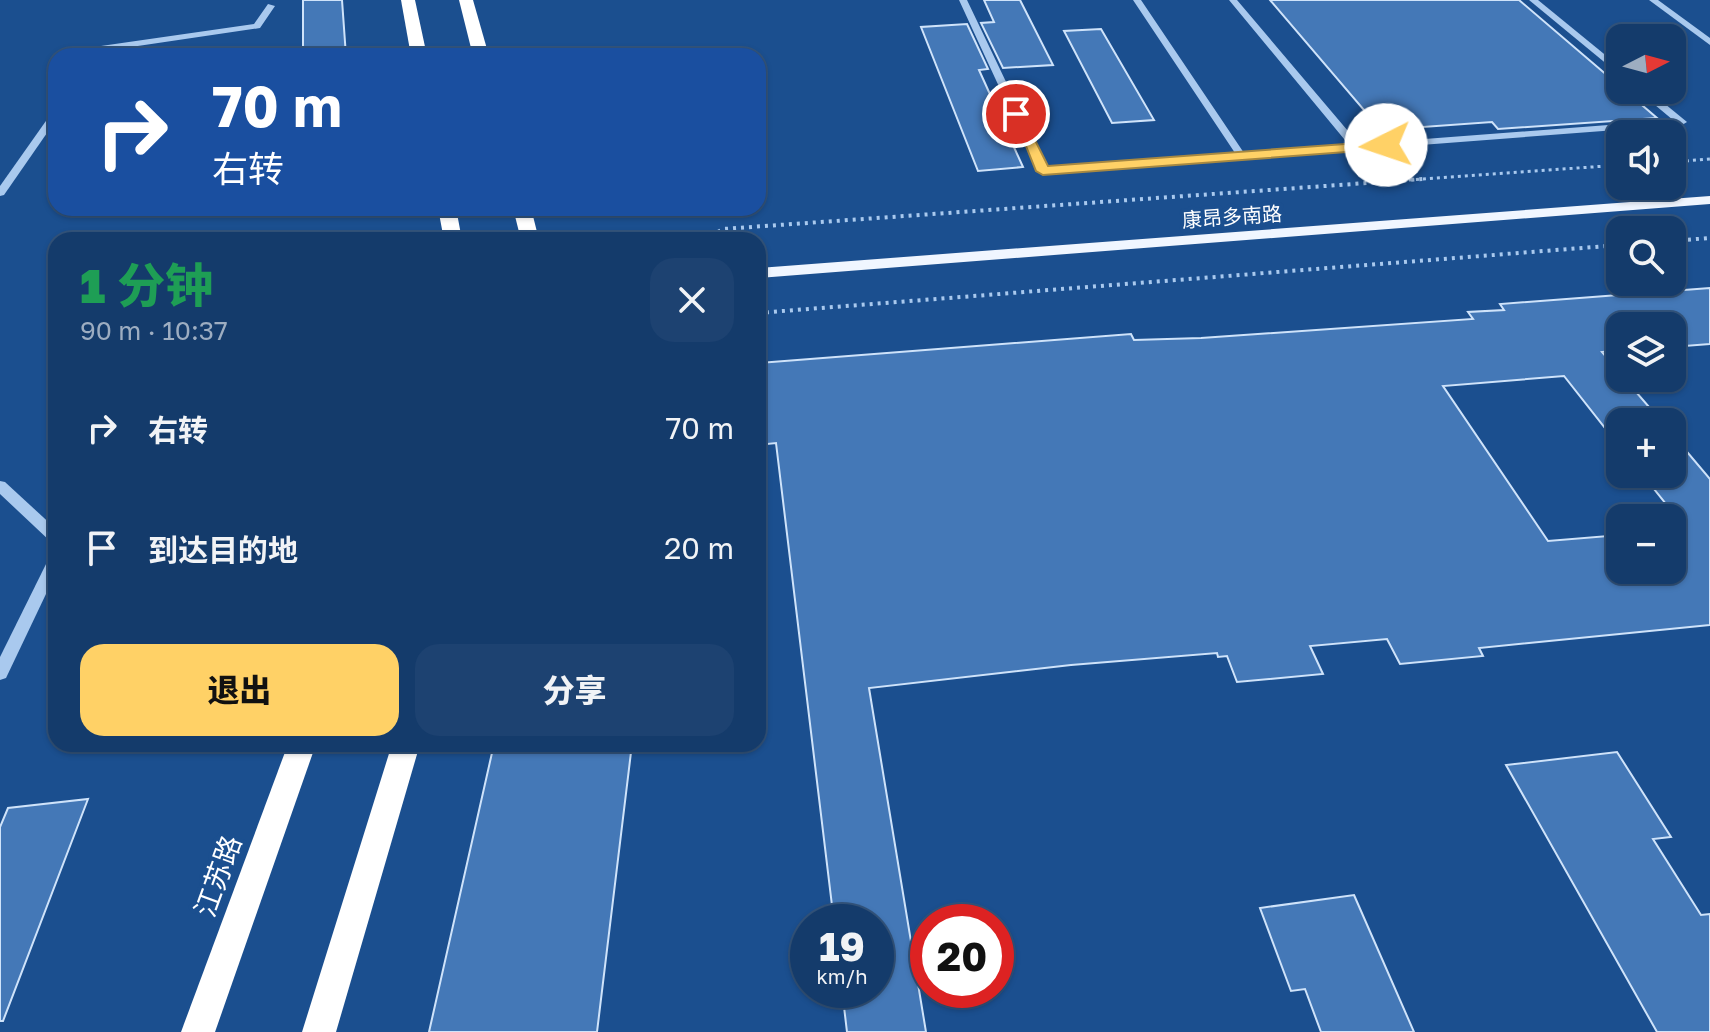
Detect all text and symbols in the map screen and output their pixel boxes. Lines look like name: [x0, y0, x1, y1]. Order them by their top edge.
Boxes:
north arrow: [1606, 24, 1686, 104]
map controls: [1606, 24, 1686, 584]
text: 70 m: [212, 72, 342, 139]
icon: right: [80, 80, 184, 184]
pin: [982, 80, 1050, 148]
icon: arrive: [994, 92, 1038, 136]
position arrow: [1344, 103, 1428, 187]
button: sound: [1606, 120, 1686, 200]
text: 右转: [212, 147, 284, 190]
street label: 康昂多南路: [1181, 201, 1283, 231]
button: search: [1606, 216, 1686, 296]
text: 1 分钟: [80, 256, 213, 314]
button: close: [650, 258, 734, 342]
button: layers: [1606, 312, 1686, 392]
text: 90 m · 10:37: [80, 315, 228, 346]
icon: right: [80, 406, 124, 450]
button: +: [1606, 408, 1686, 488]
text: 70 m: [665, 410, 734, 446]
text: 右转: [148, 412, 208, 448]
button: −: [1606, 504, 1686, 584]
icon: arrive: [80, 526, 124, 570]
text: 20 m: [664, 530, 734, 566]
text: 到达目的地: [148, 532, 298, 568]
button: 退出: [80, 644, 399, 736]
button: 分享: [415, 644, 734, 736]
street label: 江苏路: [188, 831, 247, 921]
speed limit sign: 20: [910, 904, 1014, 1008]
text: 19: [819, 922, 865, 970]
text: km/h: [817, 964, 867, 988]

